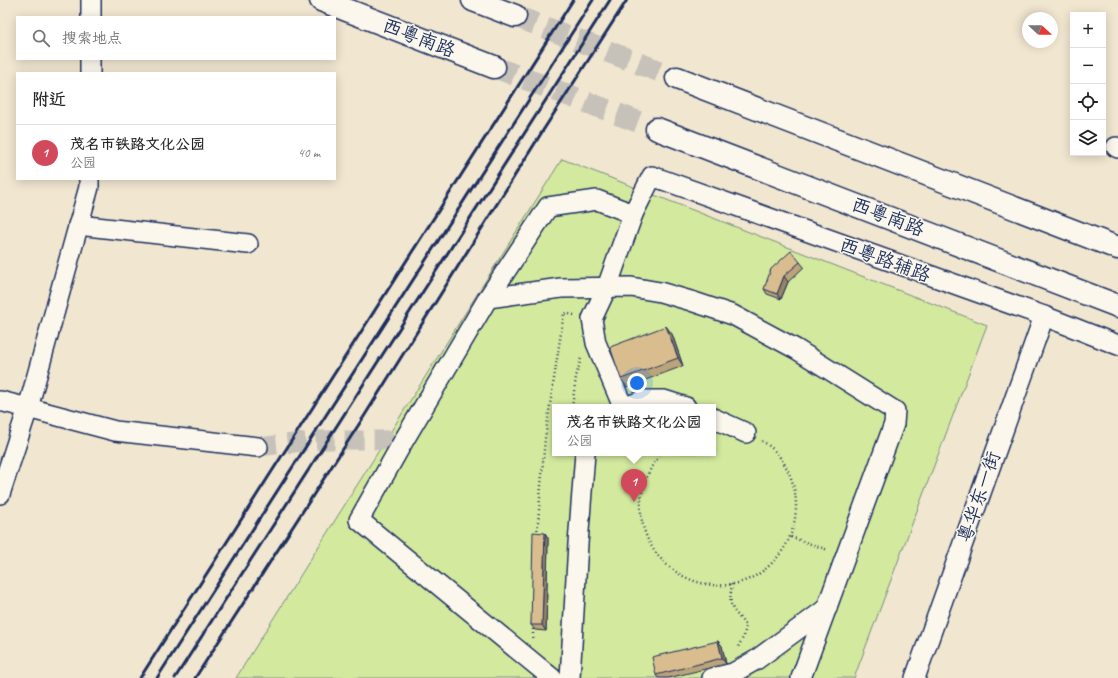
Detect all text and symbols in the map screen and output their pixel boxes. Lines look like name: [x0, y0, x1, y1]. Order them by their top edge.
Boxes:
north arrow: [1022, 12, 1058, 48]
map controls: [1070, 12, 1106, 156]
button: +: [1070, 12, 1106, 48]
street label: 西粤南路: [379, 13, 459, 63]
search box: [16, 16, 336, 60]
icon: search: [30, 27, 52, 49]
text: 搜索地点: [62, 29, 122, 48]
button: −: [1070, 48, 1106, 84]
button: locate: [1070, 84, 1106, 120]
text: 附近: [32, 89, 66, 110]
button: layers: [1070, 120, 1106, 156]
text: 茂名市铁路文化公园: [70, 135, 205, 154]
text: 1: [42, 145, 48, 161]
text: 40 m: [298, 145, 320, 161]
text: 公园: [70, 155, 96, 171]
street label: 西粤南路: [848, 192, 928, 242]
street label: 西粤路辅路: [836, 232, 934, 288]
your location: [627, 373, 647, 393]
popup: [552, 404, 716, 456]
text: 茂名市铁路文化公园: [566, 413, 702, 432]
text: 公园: [566, 433, 593, 449]
street label: 粤华东一街: [952, 448, 1006, 546]
pin: 1: [621, 469, 647, 502]

